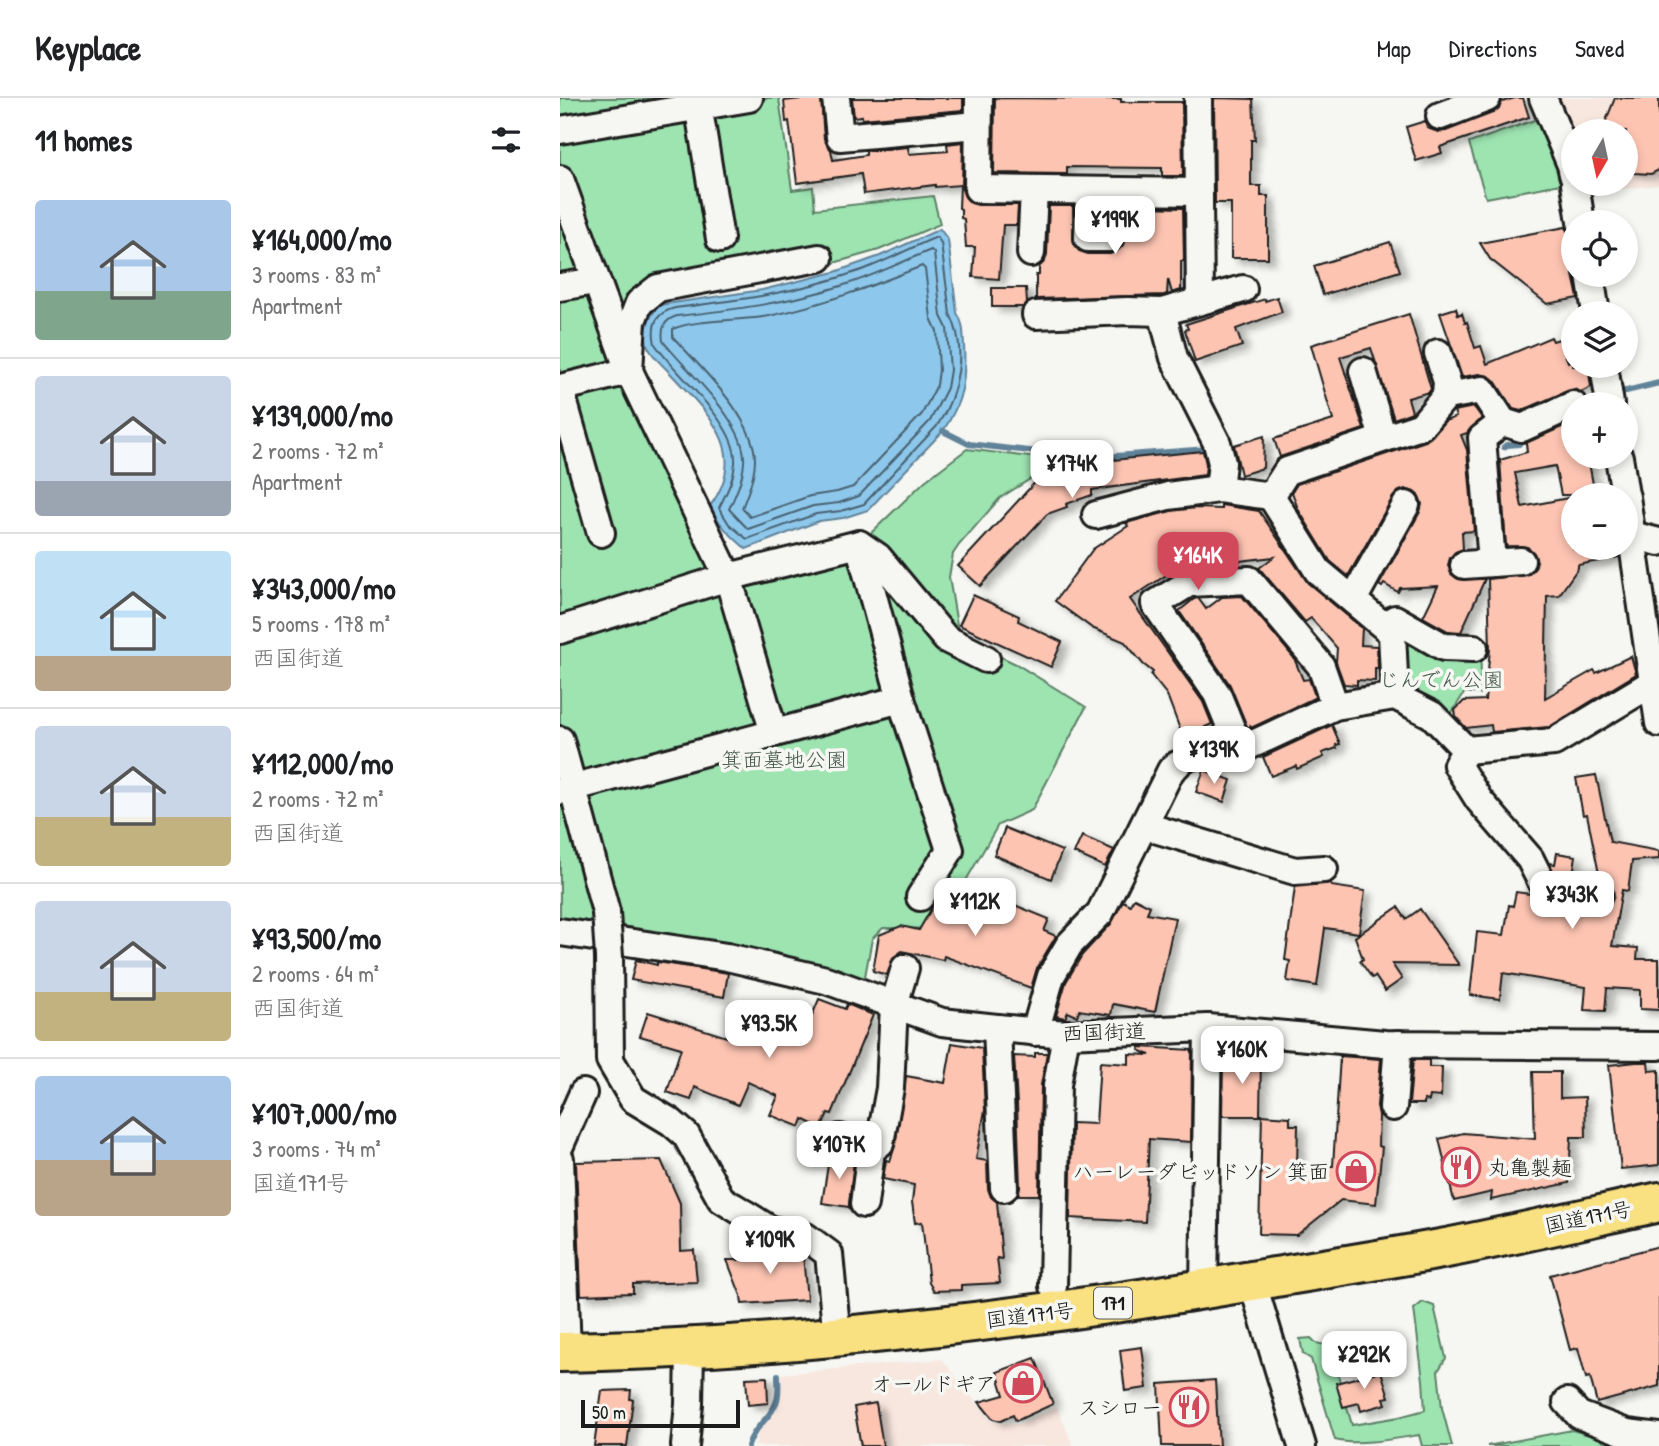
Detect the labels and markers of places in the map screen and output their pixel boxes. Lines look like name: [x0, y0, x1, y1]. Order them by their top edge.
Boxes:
pin: ¥199K: [1066, 197, 1164, 256]
pin: ¥174K: [1023, 440, 1121, 500]
pin: ¥164K: [1149, 532, 1247, 592]
pin: ¥139K: [1165, 726, 1263, 786]
pin: ¥343K: [1523, 872, 1621, 931]
pin: ¥112K: [926, 878, 1024, 938]
pin: ¥93.5K: [712, 1000, 826, 1060]
pin: ¥160K: [1193, 1026, 1291, 1086]
pin: ¥107K: [790, 1122, 888, 1181]
restaurant icon: 丸亀製麺: [1440, 1146, 1482, 1188]
shop icon: ハーレーダビッドソン 箕面: [1335, 1150, 1377, 1192]
place label: 丸亀製麺: [1488, 1153, 1572, 1182]
place label: ハーレーダビッドソン 箕面: [1073, 1157, 1329, 1186]
pin: ¥109K: [721, 1216, 819, 1276]
pin: ¥292K: [1315, 1332, 1413, 1391]
shop icon: オールドギア: [1002, 1362, 1044, 1404]
place label: オールドギア: [871, 1369, 996, 1398]
restaurant icon: スシロー: [1168, 1386, 1210, 1428]
place label: スシロー: [1078, 1393, 1162, 1422]

